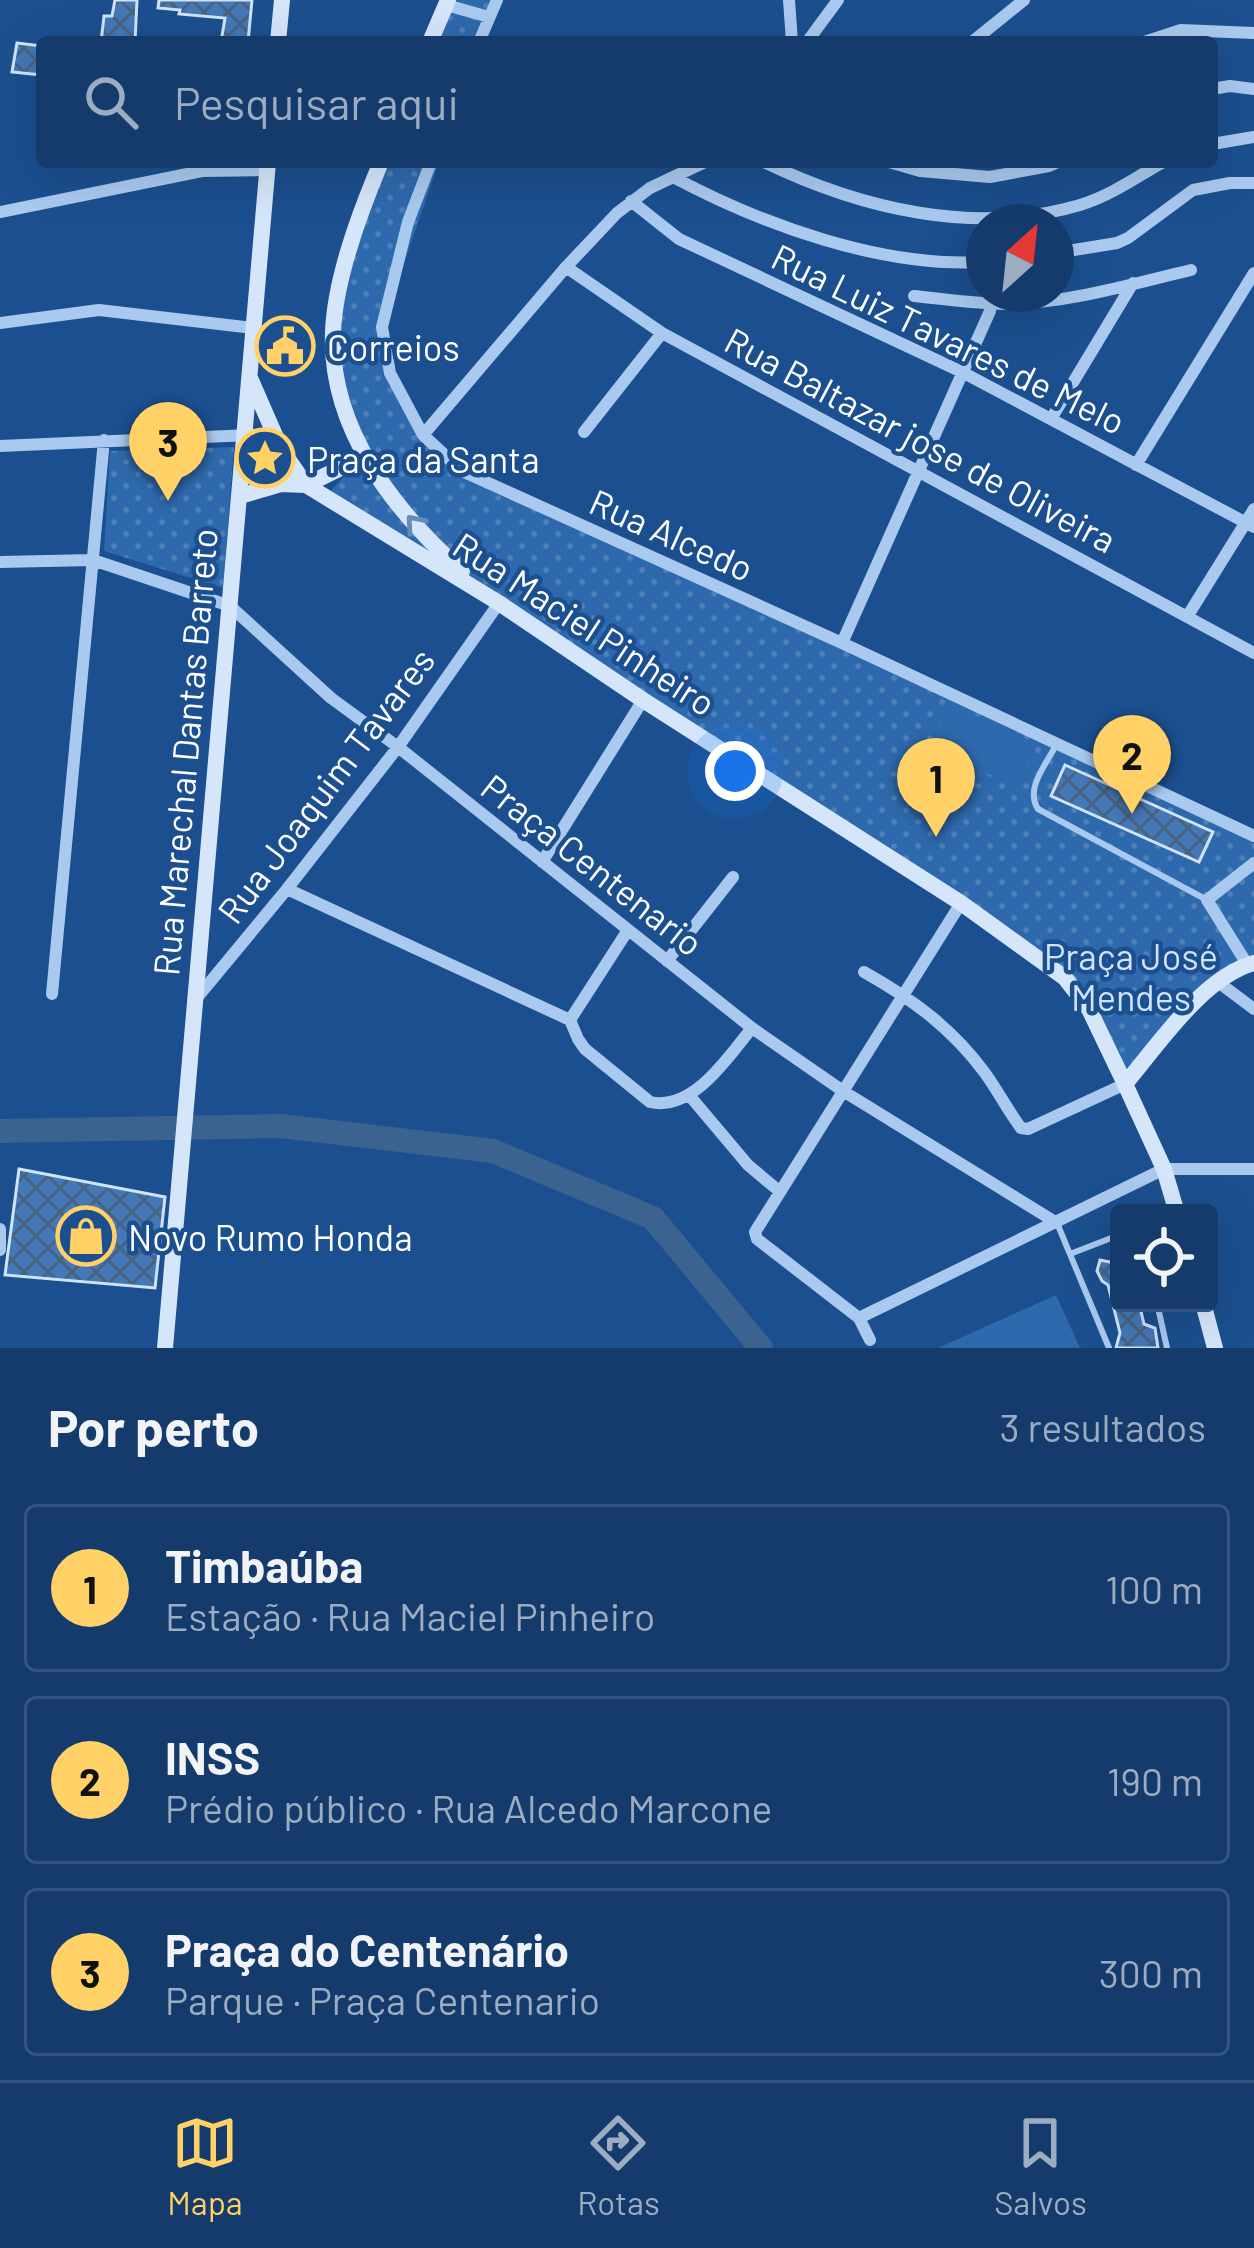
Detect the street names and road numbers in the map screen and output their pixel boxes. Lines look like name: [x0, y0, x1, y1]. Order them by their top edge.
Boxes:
street label: Rua Luiz Tavares de Melo: [765, 234, 1133, 442]
street label: Rua Baltazar jose de Oliveira: [718, 318, 1124, 560]
street label: Rua Alcedo: [584, 479, 760, 589]
street label: Rua Maciel Pinheiro: [446, 522, 724, 724]
street label: Rua Marechal Dantas Barreto: [143, 527, 225, 977]
street label: Rua Joaquim Tavares: [208, 639, 442, 931]
street label: Praça Centenario: [474, 764, 712, 964]

